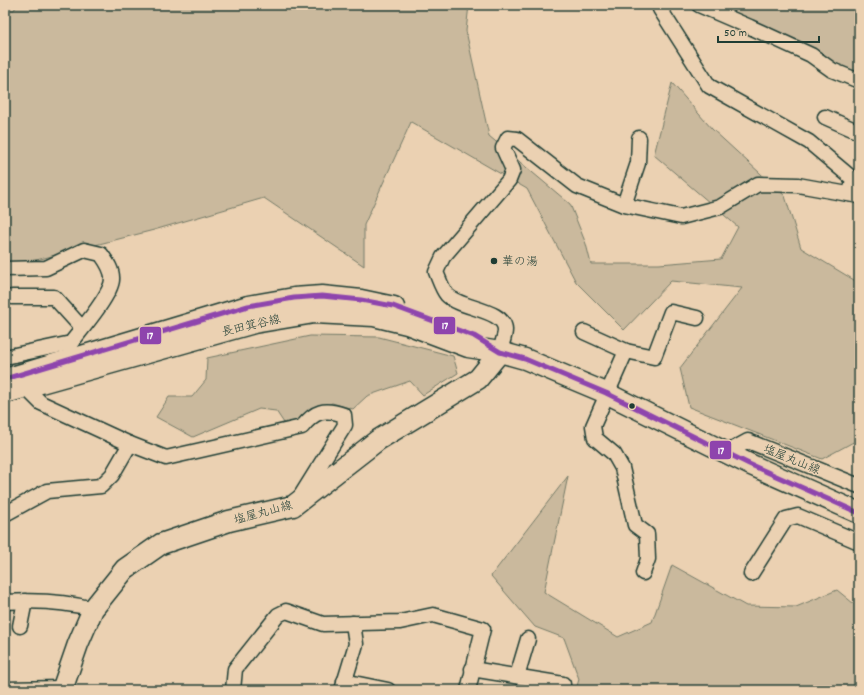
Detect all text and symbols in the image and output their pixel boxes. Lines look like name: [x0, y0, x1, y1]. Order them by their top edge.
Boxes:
scale bar: [718, 18, 819, 44]
text: 50 m: [724, 25, 747, 42]
place label: 華の湯: [502, 254, 538, 271]
marker: 華の湯: [489, 256, 499, 266]
street label: 長田箕谷線: [220, 311, 282, 341]
line badge: 17: [433, 316, 456, 335]
text: 17: [442, 319, 449, 335]
line badge: 17: [139, 326, 162, 345]
text: 17: [147, 329, 154, 345]
unlabelled marker: [627, 401, 637, 411]
line badge: 17: [709, 440, 732, 460]
street label: 塩屋丸山線: [760, 441, 822, 480]
text: 17: [718, 444, 725, 460]
street label: 塩屋丸山線: [232, 497, 295, 529]

